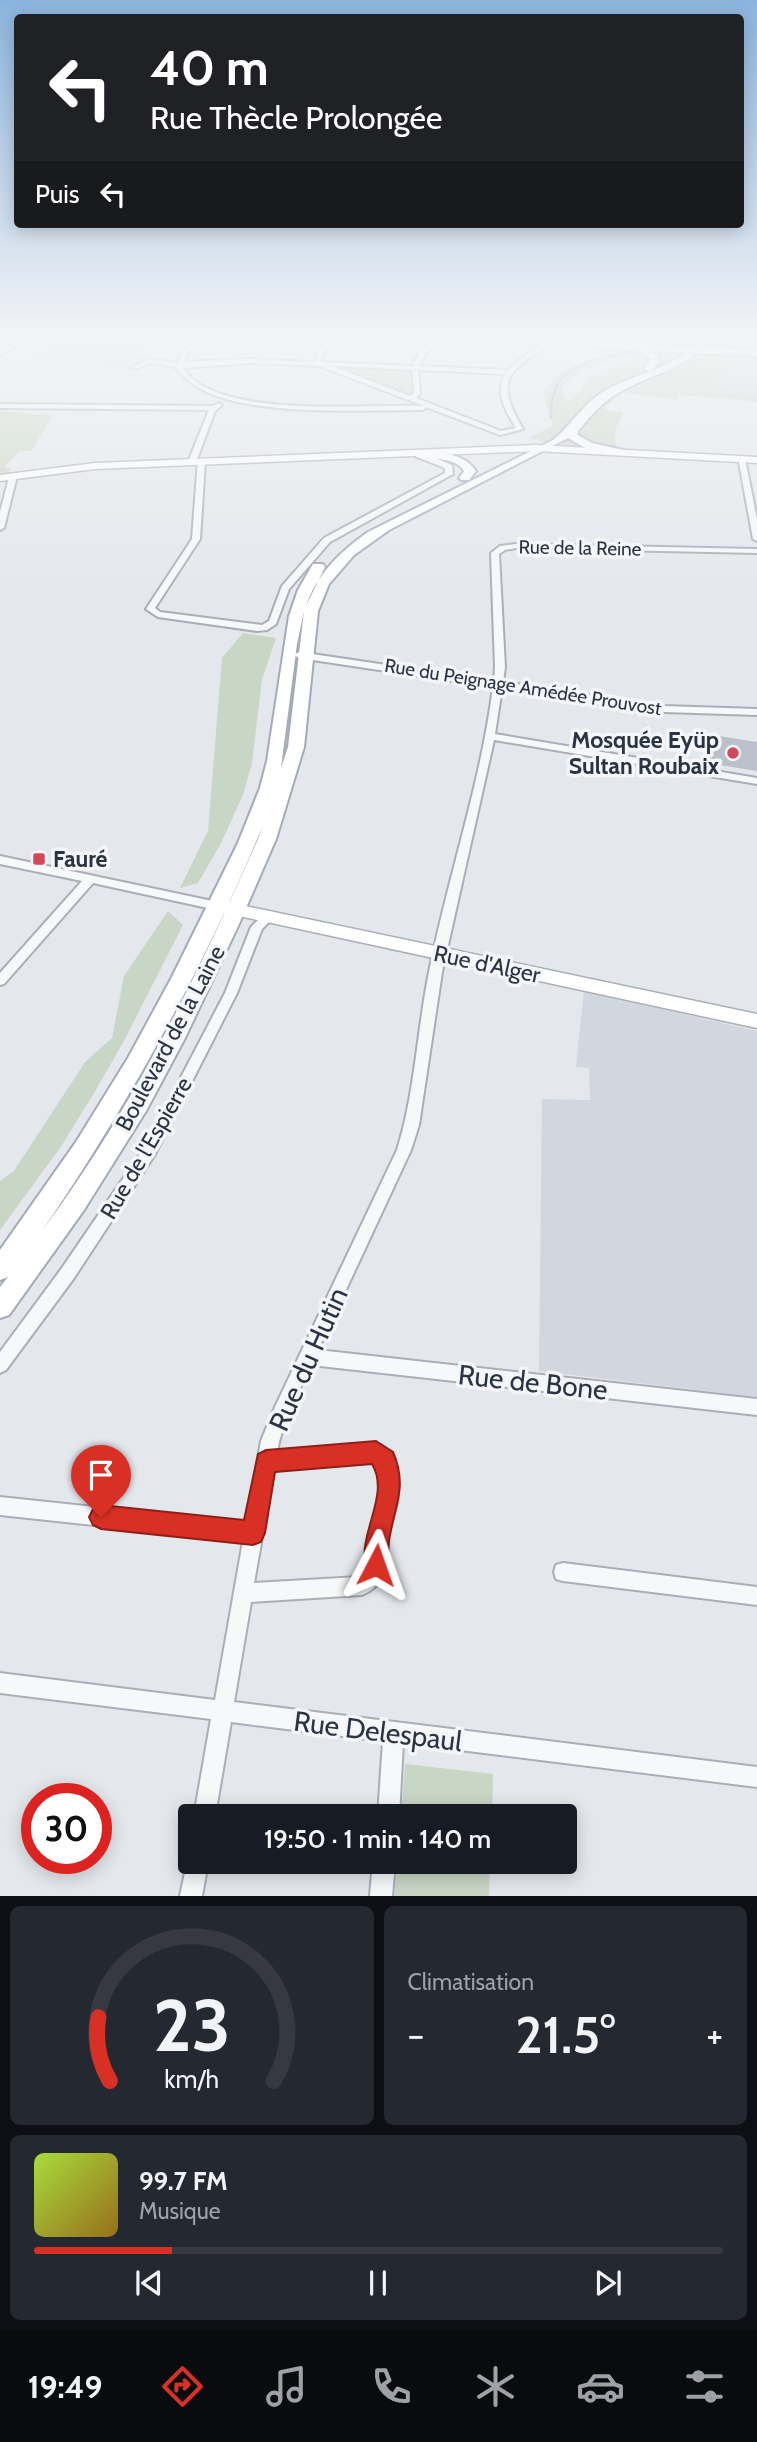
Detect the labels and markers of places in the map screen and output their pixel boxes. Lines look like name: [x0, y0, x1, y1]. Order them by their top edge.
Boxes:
place label: Mosquée Eyüp Sultan Roubaix: [569, 726, 720, 780]
marker: Mosquée Eyüp Sultan Roubaix: [725, 745, 741, 761]
place label: Fauré: [53, 845, 108, 873]
marker: Fauré: [31, 851, 47, 867]
pin: [71, 1445, 131, 1517]

